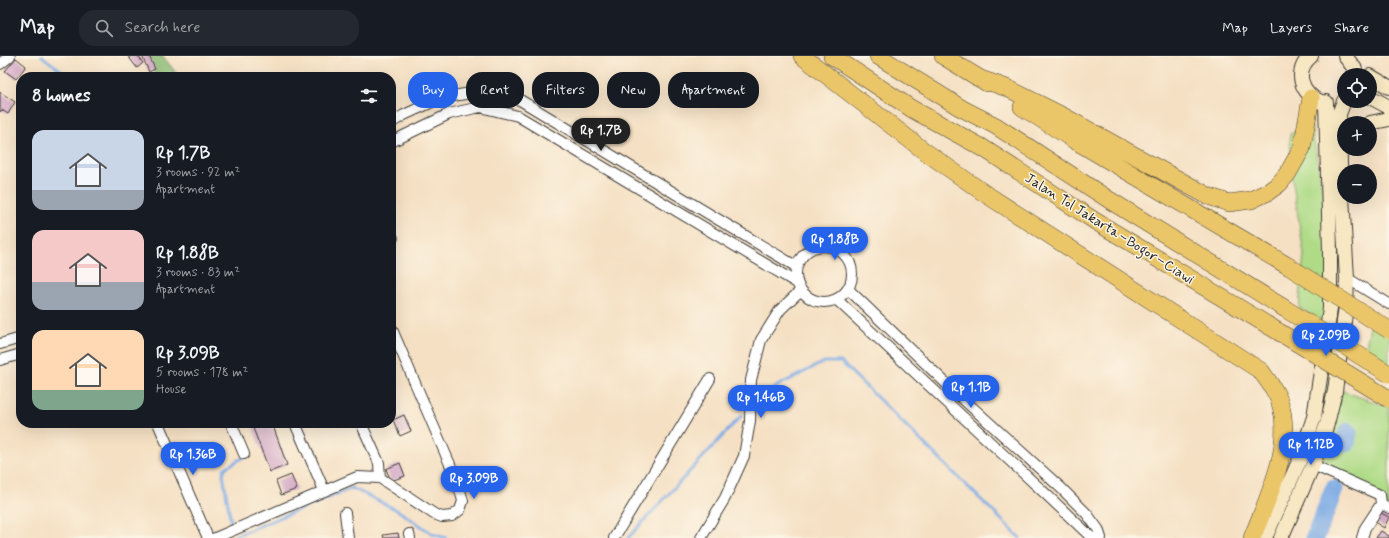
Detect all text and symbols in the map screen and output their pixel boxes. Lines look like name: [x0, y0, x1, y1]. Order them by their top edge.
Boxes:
search box: [79, 10, 359, 46]
text: Map: [20, 15, 55, 40]
icon: search: [93, 17, 115, 39]
text: Search here: [125, 18, 200, 38]
text: Map: [1222, 19, 1248, 37]
text: Layers: [1270, 19, 1312, 37]
text: Share: [1334, 19, 1369, 37]
map controls: [1337, 68, 1377, 204]
button: locate: [1337, 68, 1377, 108]
chip: Buy: [408, 72, 458, 108]
chip: Rent: [466, 72, 524, 108]
chip: Filters: [532, 72, 599, 108]
chip: New: [607, 72, 660, 108]
chip: Apartment: [668, 72, 759, 108]
text: 8 homes: [32, 85, 91, 107]
icon: filters: [358, 85, 380, 107]
button: +: [1337, 116, 1377, 156]
pin: Rp 1.7B: [564, 118, 638, 152]
text: Rp 1.7B: [580, 122, 622, 139]
text: Rp 1.7B: [156, 142, 210, 164]
icon: home: [64, 146, 112, 194]
text: 3 rooms · 92 m²: [156, 164, 240, 181]
button: −: [1337, 164, 1377, 204]
street label: Jalan Tol Jakarta–Bogor–Ciawi: [1021, 169, 1197, 290]
text: Apartment: [156, 181, 215, 198]
pin: Rp 1.88B: [794, 227, 876, 261]
text: Rp 1.88B: [811, 231, 859, 248]
text: Rp 1.88B: [156, 242, 219, 264]
icon: home: [64, 246, 112, 294]
text: 3 rooms · 83 m²: [156, 264, 240, 281]
text: Apartment: [156, 281, 215, 298]
pin: Rp 2.09B: [1285, 323, 1367, 357]
text: Rp 2.09B: [1301, 327, 1351, 344]
text: Rp 3.09B: [156, 342, 220, 364]
icon: home: [64, 346, 112, 394]
text: 5 rooms · 178 m²: [156, 364, 248, 381]
pin: Rp 1.1B: [934, 375, 1008, 409]
text: Rp 1.1B: [951, 379, 991, 396]
text: House: [156, 381, 187, 398]
pin: Rp 1.46B: [720, 385, 802, 419]
text: Rp 1.46B: [737, 389, 785, 406]
pin: Rp 1.12B: [1270, 432, 1352, 466]
text: Rp 1.12B: [1288, 436, 1334, 453]
pin: Rp 1.36B: [152, 442, 234, 476]
text: Rp 1.36B: [170, 446, 216, 463]
pin: Rp 3.09B: [433, 466, 515, 500]
text: Rp 3.09B: [450, 470, 498, 487]

